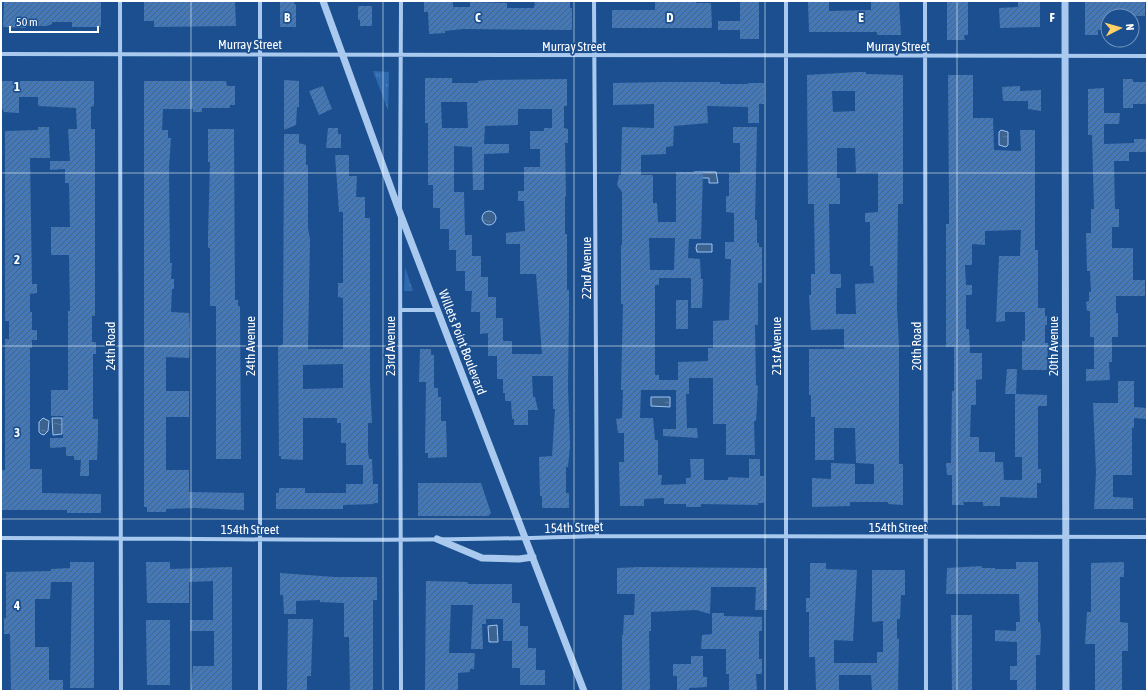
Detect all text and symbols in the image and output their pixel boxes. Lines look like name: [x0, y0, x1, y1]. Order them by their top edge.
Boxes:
scale bar: [10, 8, 98, 34]
north arrow: [1100, 8, 1140, 48]
text: B: [284, 10, 291, 25]
text: C: [475, 10, 481, 25]
text: D: [666, 10, 674, 25]
text: E: [858, 10, 864, 25]
text: F: [1049, 10, 1055, 25]
text: 50 m: [16, 15, 38, 29]
text: N: [1124, 23, 1136, 31]
street label: Murray Street: [218, 37, 282, 52]
street label: Murray Street: [542, 39, 606, 54]
street label: Murray Street: [866, 39, 930, 54]
text: 1: [14, 79, 20, 94]
street label: 22nd Avenue: [579, 237, 594, 299]
text: 2: [14, 252, 20, 267]
street label: Willets Point Boulevard: [436, 288, 489, 397]
street label: 24th Avenue: [243, 316, 258, 376]
street label: 23rd Avenue: [383, 316, 398, 376]
street label: 20th Avenue: [1046, 316, 1061, 376]
street label: 21st Avenue: [769, 317, 784, 375]
street label: 24th Road: [103, 322, 118, 370]
street label: 20th Road: [909, 322, 924, 370]
text: 3: [14, 425, 20, 440]
street label: 154th Street: [544, 519, 604, 536]
street label: 154th Street: [869, 520, 928, 535]
street label: 154th Street: [221, 522, 280, 537]
text: 4: [13, 598, 20, 613]

